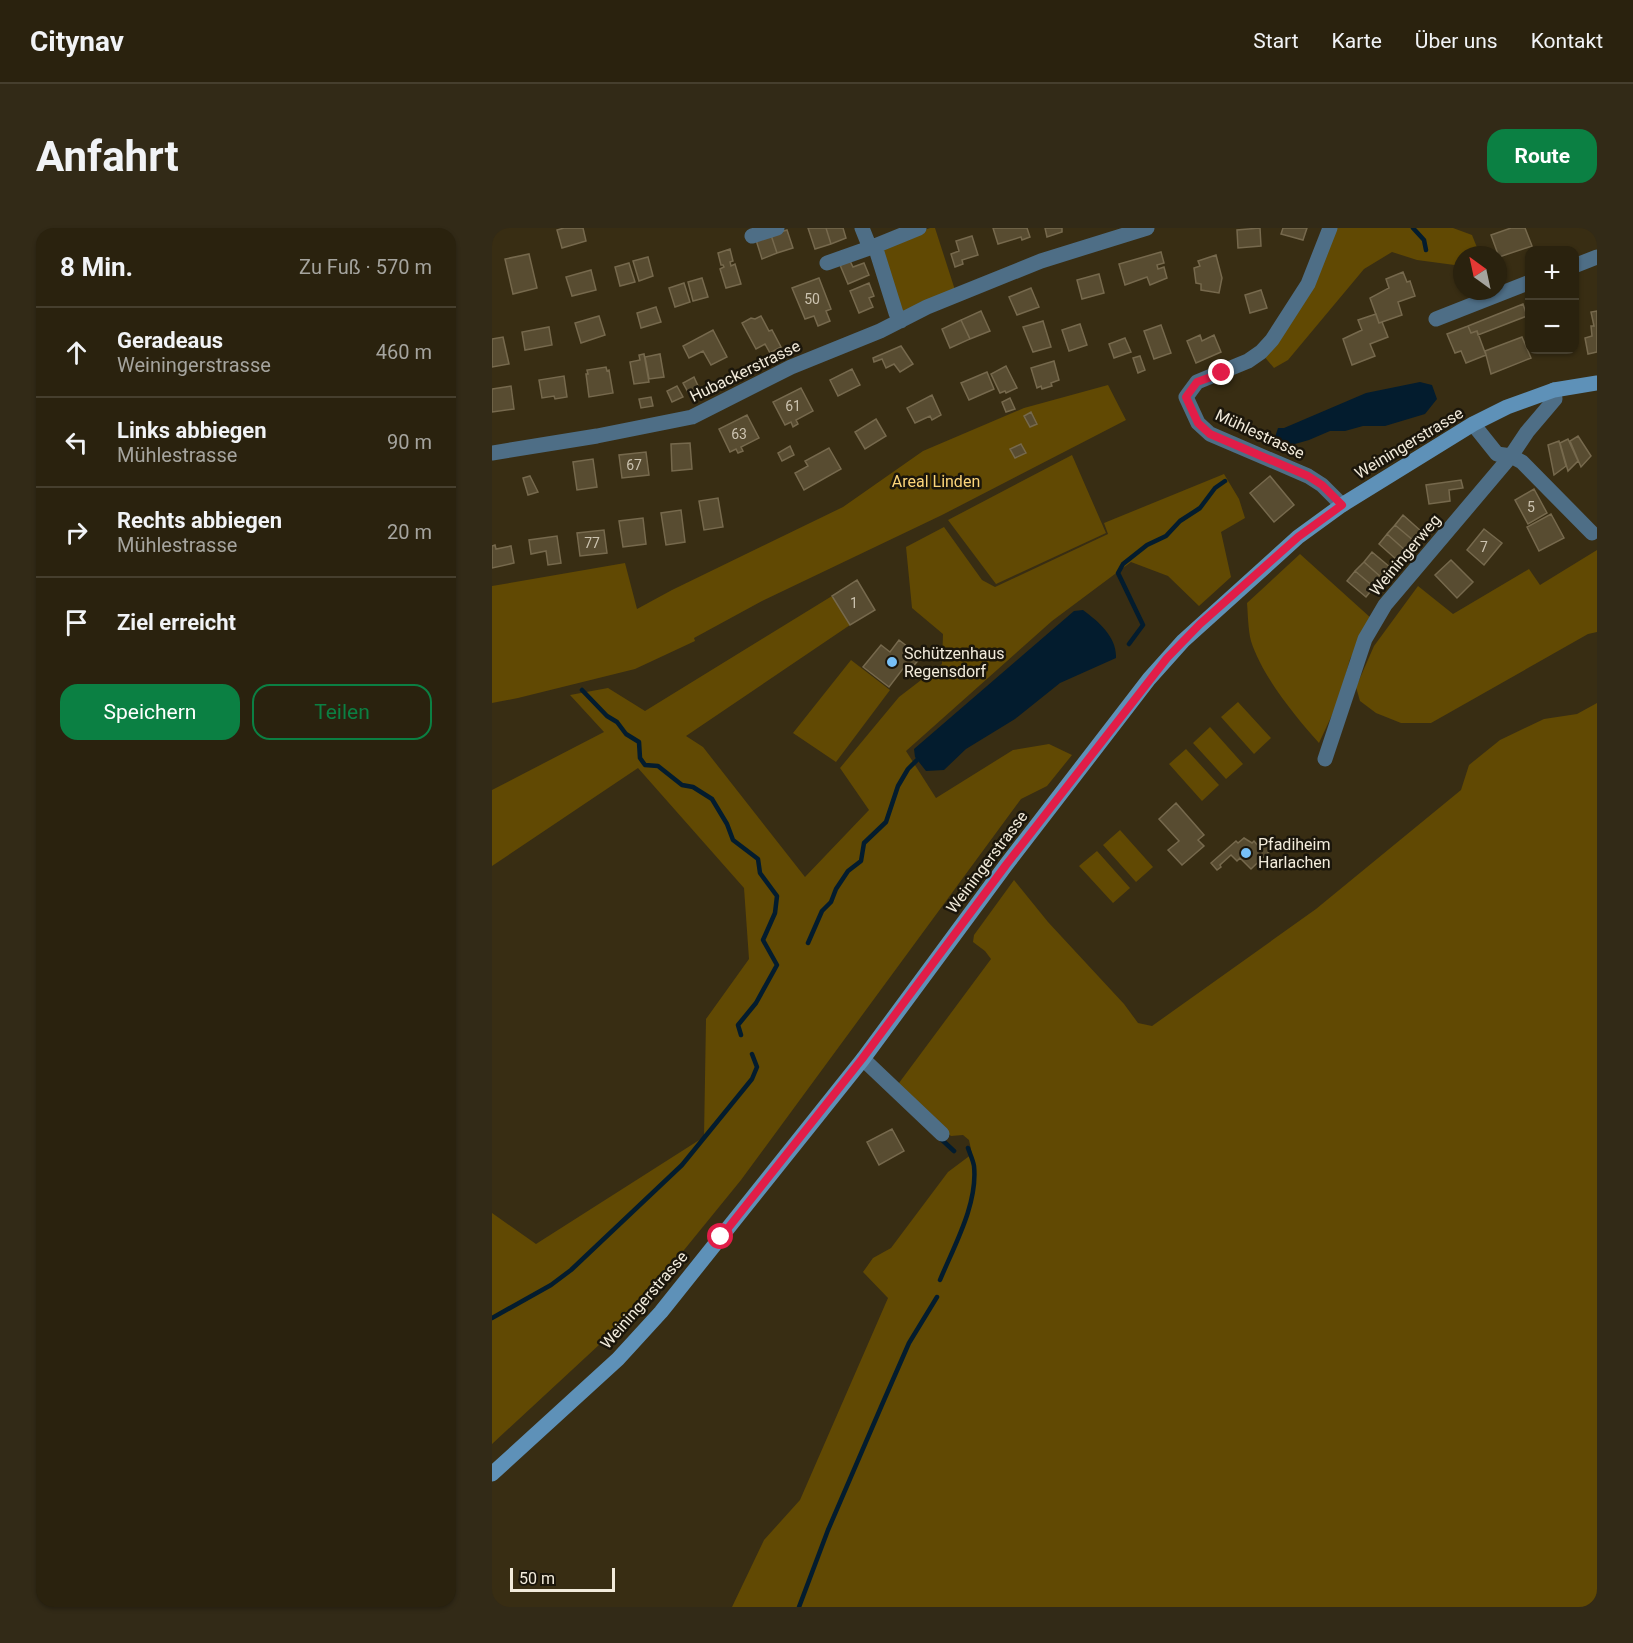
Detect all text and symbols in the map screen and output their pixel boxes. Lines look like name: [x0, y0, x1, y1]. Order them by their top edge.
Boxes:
text: Citynav: [30, 25, 124, 58]
text: Start: [1253, 29, 1299, 53]
text: Karte: [1332, 29, 1382, 53]
text: Über uns: [1415, 29, 1498, 53]
text: Kontakt: [1531, 29, 1603, 53]
button: Route: [1487, 129, 1597, 183]
text: Anfahrt: [36, 132, 179, 181]
north arrow: [1453, 246, 1507, 300]
map controls: [1525, 246, 1579, 354]
button: +: [1525, 246, 1579, 300]
text: 8 Min.: [60, 252, 133, 282]
text: Zu Fuß · 570 m: [299, 255, 432, 279]
house number: 50: [804, 291, 820, 307]
button: −: [1525, 300, 1579, 354]
text: Geradeaus: [117, 328, 223, 353]
icon: ahead: [60, 336, 93, 369]
street label: Hubackerstrasse: [687, 336, 803, 406]
text: 460 m: [376, 340, 432, 364]
text: Weiningerstrasse: [117, 353, 271, 377]
route end: [1208, 359, 1234, 385]
house number: 61: [785, 398, 801, 414]
street label: Weiningerstrasse: [1351, 403, 1467, 483]
street label: Mühlestrasse: [1212, 405, 1308, 463]
text: Links abbiegen: [117, 418, 267, 443]
icon: left: [60, 426, 93, 459]
house number: 63: [731, 426, 747, 442]
text: 90 m: [387, 430, 432, 454]
text: Mühlestrasse: [117, 443, 237, 467]
house number: 67: [626, 457, 642, 473]
park label: Areal Linden: [892, 472, 980, 491]
house number: 5: [1527, 499, 1535, 515]
text: Rechts abbiegen: [117, 508, 282, 533]
street label: Weiningerweg: [1365, 510, 1445, 600]
icon: right: [60, 516, 93, 549]
text: 20 m: [387, 520, 432, 544]
text: Mühlestrasse: [117, 533, 237, 557]
house number: 77: [584, 535, 600, 551]
house number: 7: [1480, 539, 1488, 555]
house number: 1: [850, 595, 858, 611]
icon: arrive: [60, 606, 93, 639]
text: Ziel erreicht: [117, 610, 236, 635]
place label: Schützenhaus Regensdorf: [904, 644, 1004, 681]
marker: Schützenhaus Regensdorf: [885, 655, 899, 669]
button: Speichern: [60, 684, 240, 740]
button: Teilen: [252, 684, 432, 740]
street label: Weiningerstrasse: [942, 807, 1032, 917]
place label: Pfadiheim Harlachen: [1258, 835, 1331, 872]
marker: Pfadiheim Harlachen: [1239, 846, 1253, 860]
route start: [707, 1223, 733, 1249]
street label: Weiningerstrasse: [596, 1247, 692, 1353]
scale bar: [510, 1565, 615, 1592]
text: 50 m: [519, 1569, 555, 1588]

